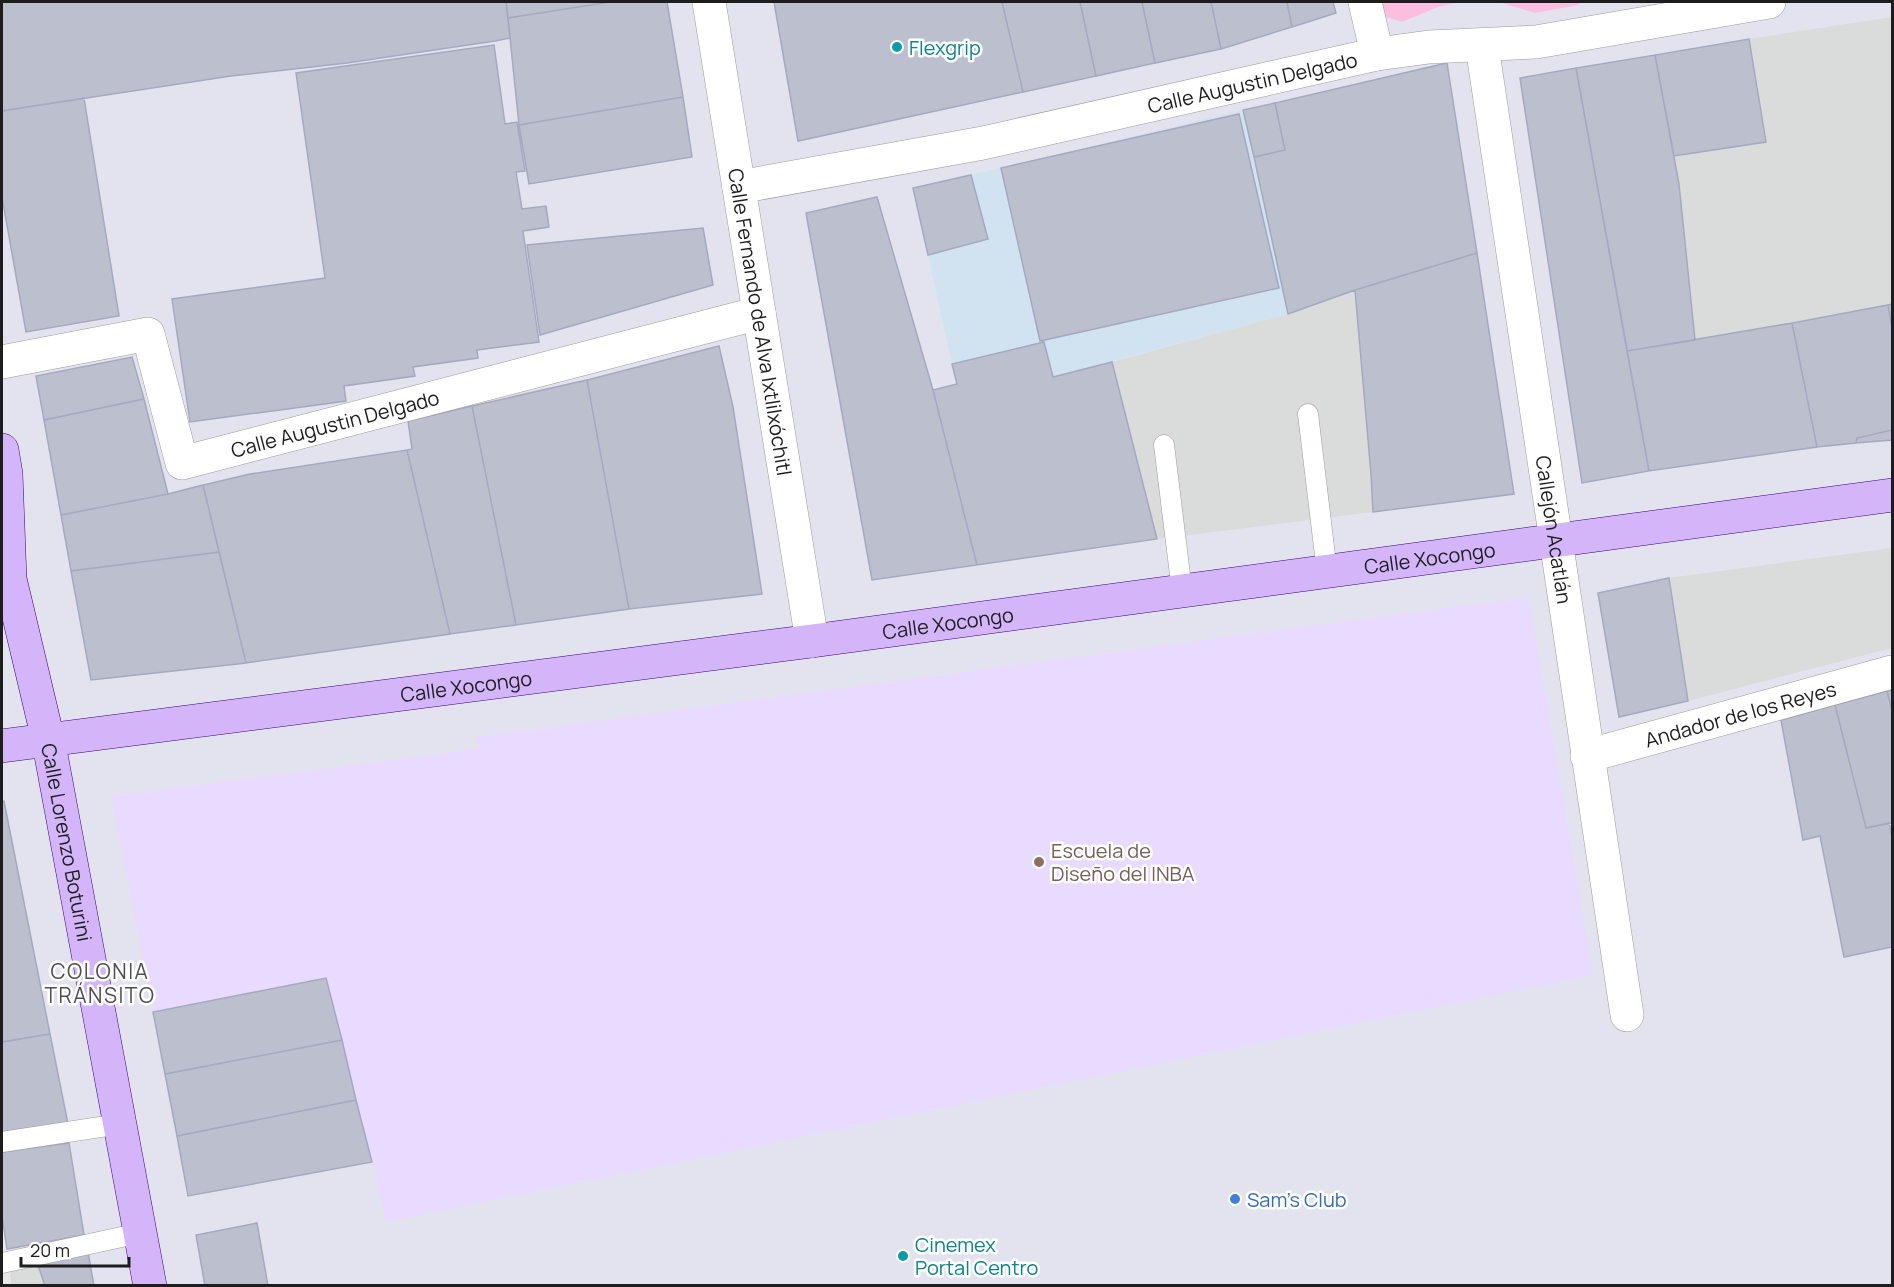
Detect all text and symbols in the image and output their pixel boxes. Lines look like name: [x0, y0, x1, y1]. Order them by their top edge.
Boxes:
place label: Flexgrip: [909, 34, 981, 61]
marker: Flexgrip: [890, 40, 904, 54]
street label: Calle Augustin Delgado: [1145, 45, 1360, 119]
street label: Calle Fernando de Alva Ixtlilxóchitl: [722, 166, 799, 477]
street label: Calle Augustin Delgado: [228, 383, 442, 463]
street label: Callejón Acatlán: [1530, 454, 1579, 606]
street label: Calle Xocongo: [1362, 535, 1497, 580]
street label: Calle Xocongo: [881, 600, 1015, 645]
street label: Calle Xocongo: [399, 664, 534, 708]
street label: Andador de los Reyes: [1642, 675, 1839, 753]
street label: Calle Lorenzo Boturini: [36, 741, 99, 944]
place label: Escuela de Diseño del INBA: [1051, 837, 1195, 887]
marker: Escuela de Diseño del INBA: [1032, 855, 1046, 869]
district label: COLONIA TRÁNSITO: [44, 957, 156, 1009]
place label: Sam's Club: [1247, 1186, 1347, 1213]
marker: Sam's Club: [1228, 1192, 1242, 1206]
scale bar: [21, 1230, 129, 1268]
place label: Cinemex Portal Centro: [915, 1231, 1038, 1281]
text: 20 m: [30, 1238, 70, 1262]
marker: Cinemex Portal Centro: [896, 1249, 910, 1263]

